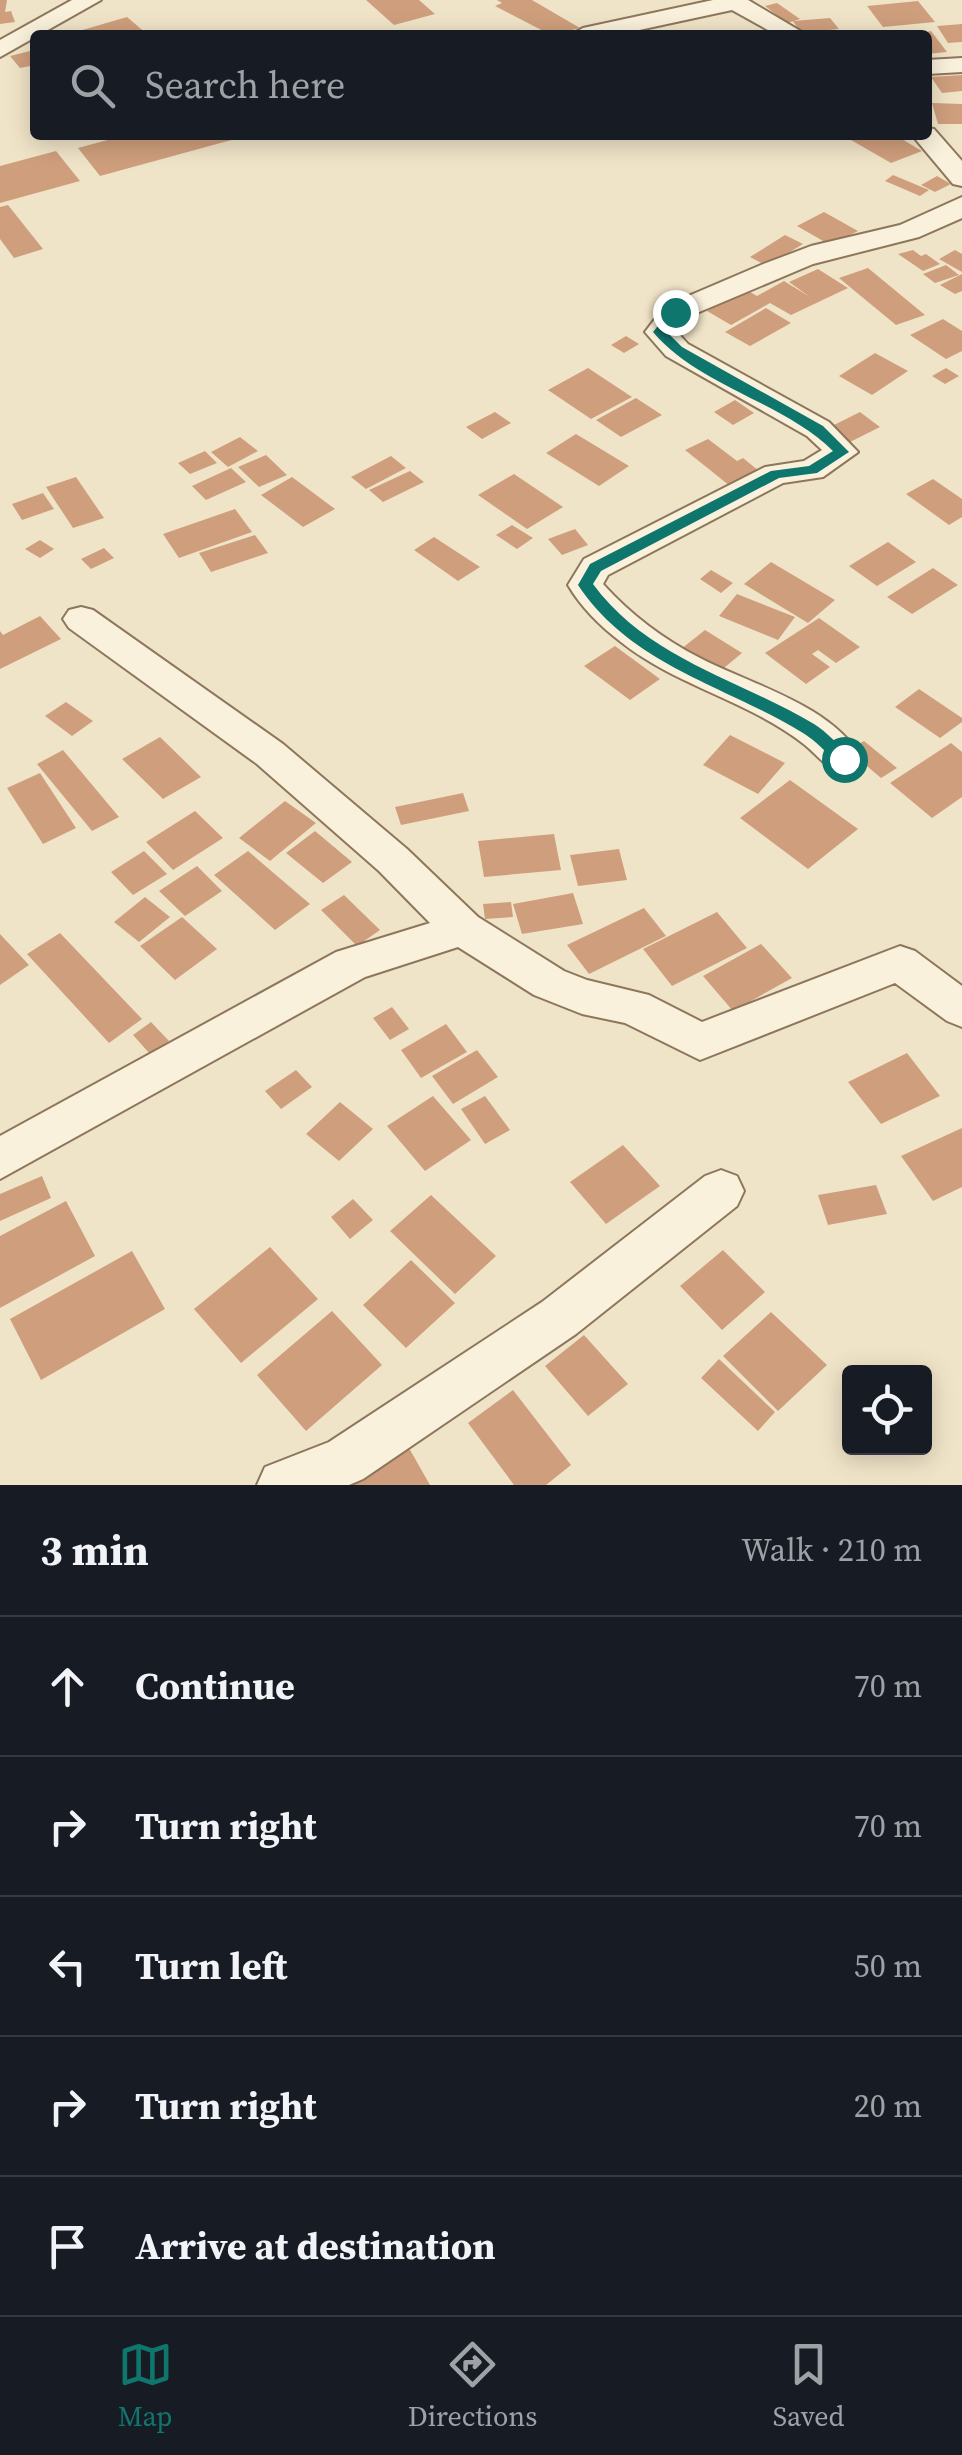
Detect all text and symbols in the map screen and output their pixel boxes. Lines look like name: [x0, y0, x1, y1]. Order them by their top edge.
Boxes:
search box: [30, 30, 932, 140]
icon: search: [65, 58, 120, 113]
text: Search here: [145, 59, 345, 111]
route end: [653, 290, 699, 336]
route start: [822, 737, 868, 783]
map controls: [842, 1365, 932, 1455]
button: locate: [842, 1365, 932, 1455]
text: 3 min: [40, 1521, 149, 1579]
text: Walk · 210 m: [741, 1528, 922, 1572]
icon: ahead: [40, 1659, 95, 1714]
text: Continue: [135, 1660, 295, 1712]
text: 70 m: [854, 1664, 922, 1708]
icon: right: [40, 1799, 95, 1854]
text: Turn right: [135, 1800, 317, 1852]
text: 70 m: [854, 1804, 922, 1848]
icon: left: [40, 1939, 95, 1994]
text: Turn left: [135, 1940, 287, 1992]
text: 50 m: [854, 1944, 922, 1988]
icon: right: [40, 2079, 95, 2134]
text: Turn right: [135, 2080, 317, 2132]
text: 20 m: [854, 2084, 922, 2128]
icon: arrive: [40, 2219, 95, 2274]
text: Arrive at destination: [135, 2220, 496, 2272]
tab: Map: [118, 2337, 173, 2435]
tab: Directions: [408, 2337, 537, 2435]
tab: Saved: [773, 2337, 844, 2435]

